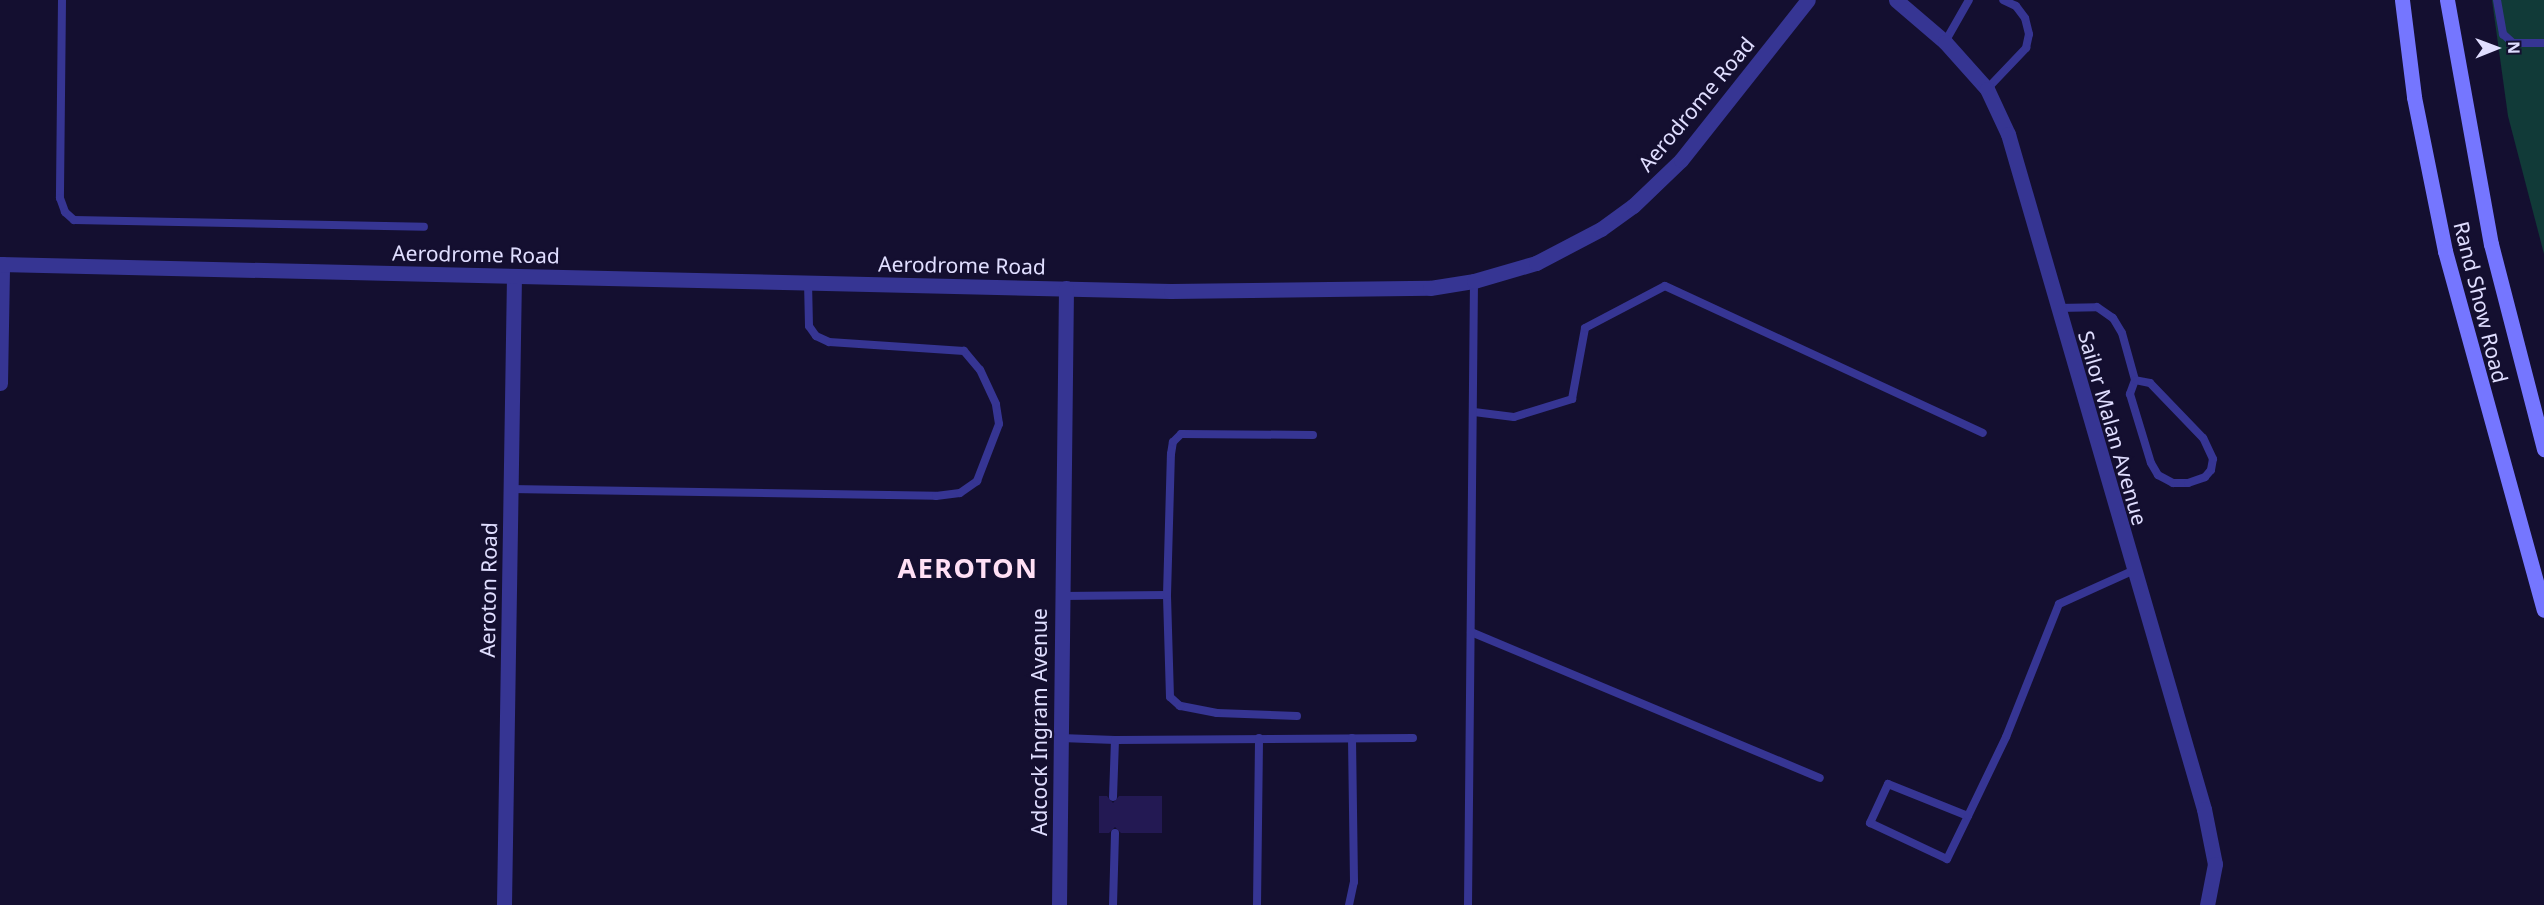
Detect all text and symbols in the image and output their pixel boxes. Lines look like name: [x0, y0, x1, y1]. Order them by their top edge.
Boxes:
north arrow: [2466, 18, 2526, 78]
street label: Aerodrome Road: [1633, 32, 1759, 176]
text: N: [2503, 41, 2525, 54]
street label: Rand Show Road: [2449, 219, 2513, 385]
street label: Aerodrome Road: [392, 240, 560, 268]
street label: Aerodrome Road: [878, 251, 1046, 279]
street label: Sailor Malan Avenue: [2073, 328, 2153, 528]
street label: Aeroton Road: [474, 522, 502, 658]
district label: AEROTON: [898, 552, 1038, 584]
street label: Adcock Ingram Avenue: [1026, 608, 1052, 836]

